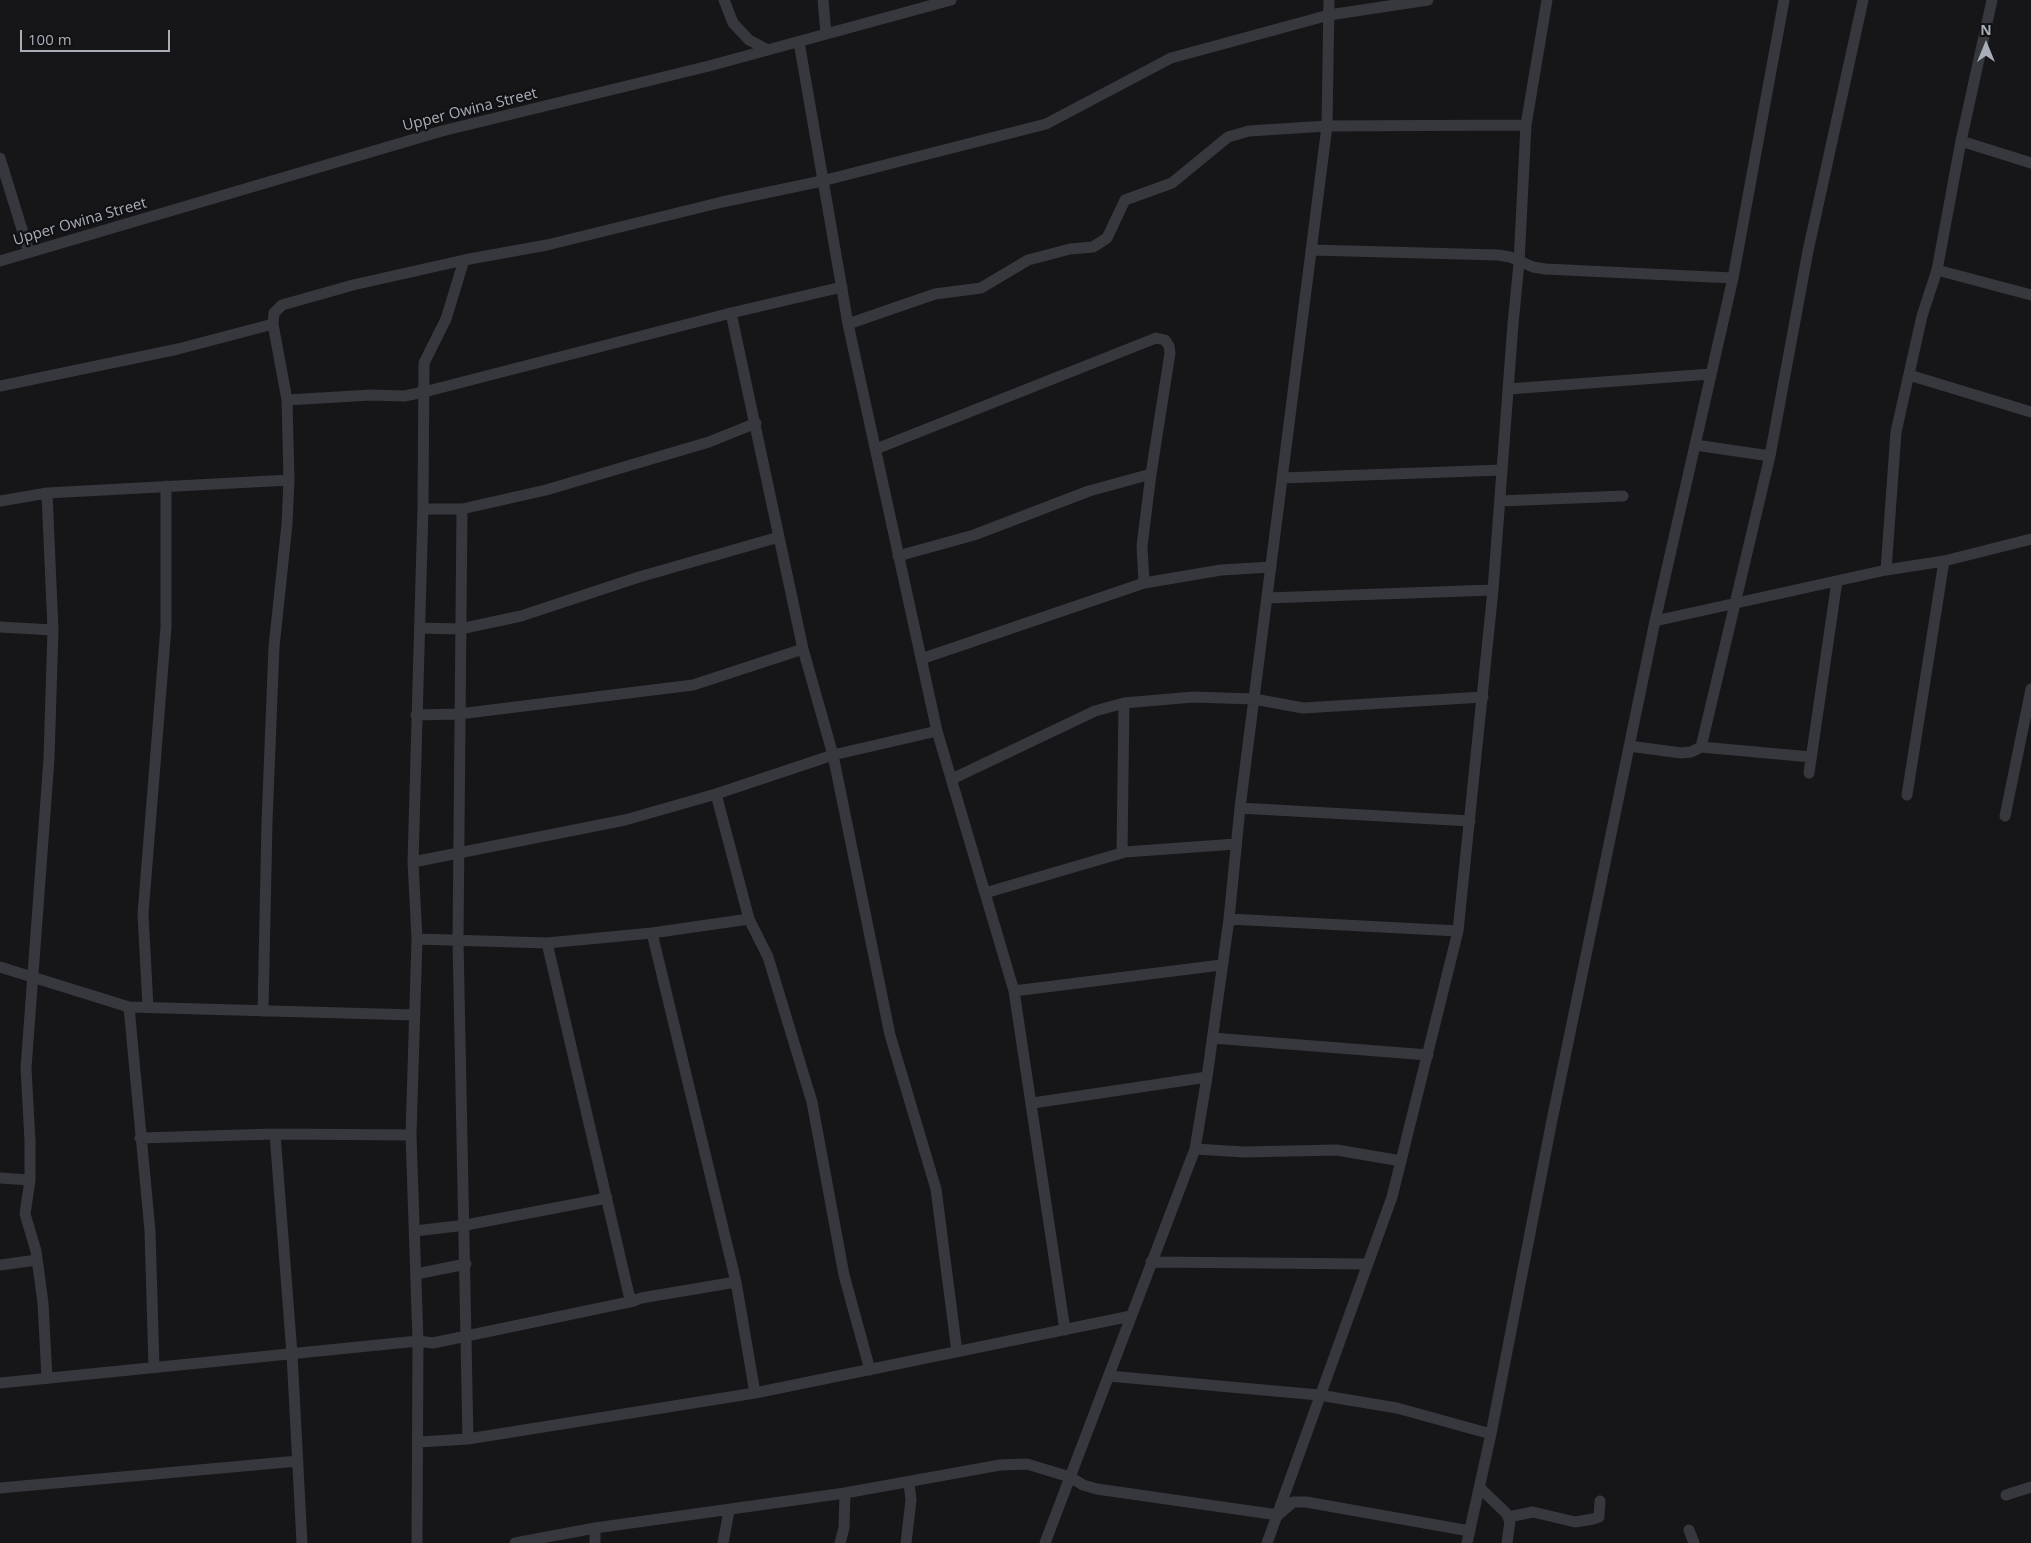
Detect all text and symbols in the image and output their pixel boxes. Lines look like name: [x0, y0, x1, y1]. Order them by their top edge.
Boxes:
scale bar: [22, 20, 172, 52]
north arrow: [1961, 20, 2011, 70]
text: N: [1980, 20, 1992, 39]
text: 100 m: [28, 29, 72, 49]
street label: Upper Owina Street: [401, 85, 539, 135]
street label: Upper Owina Street: [11, 194, 149, 250]

